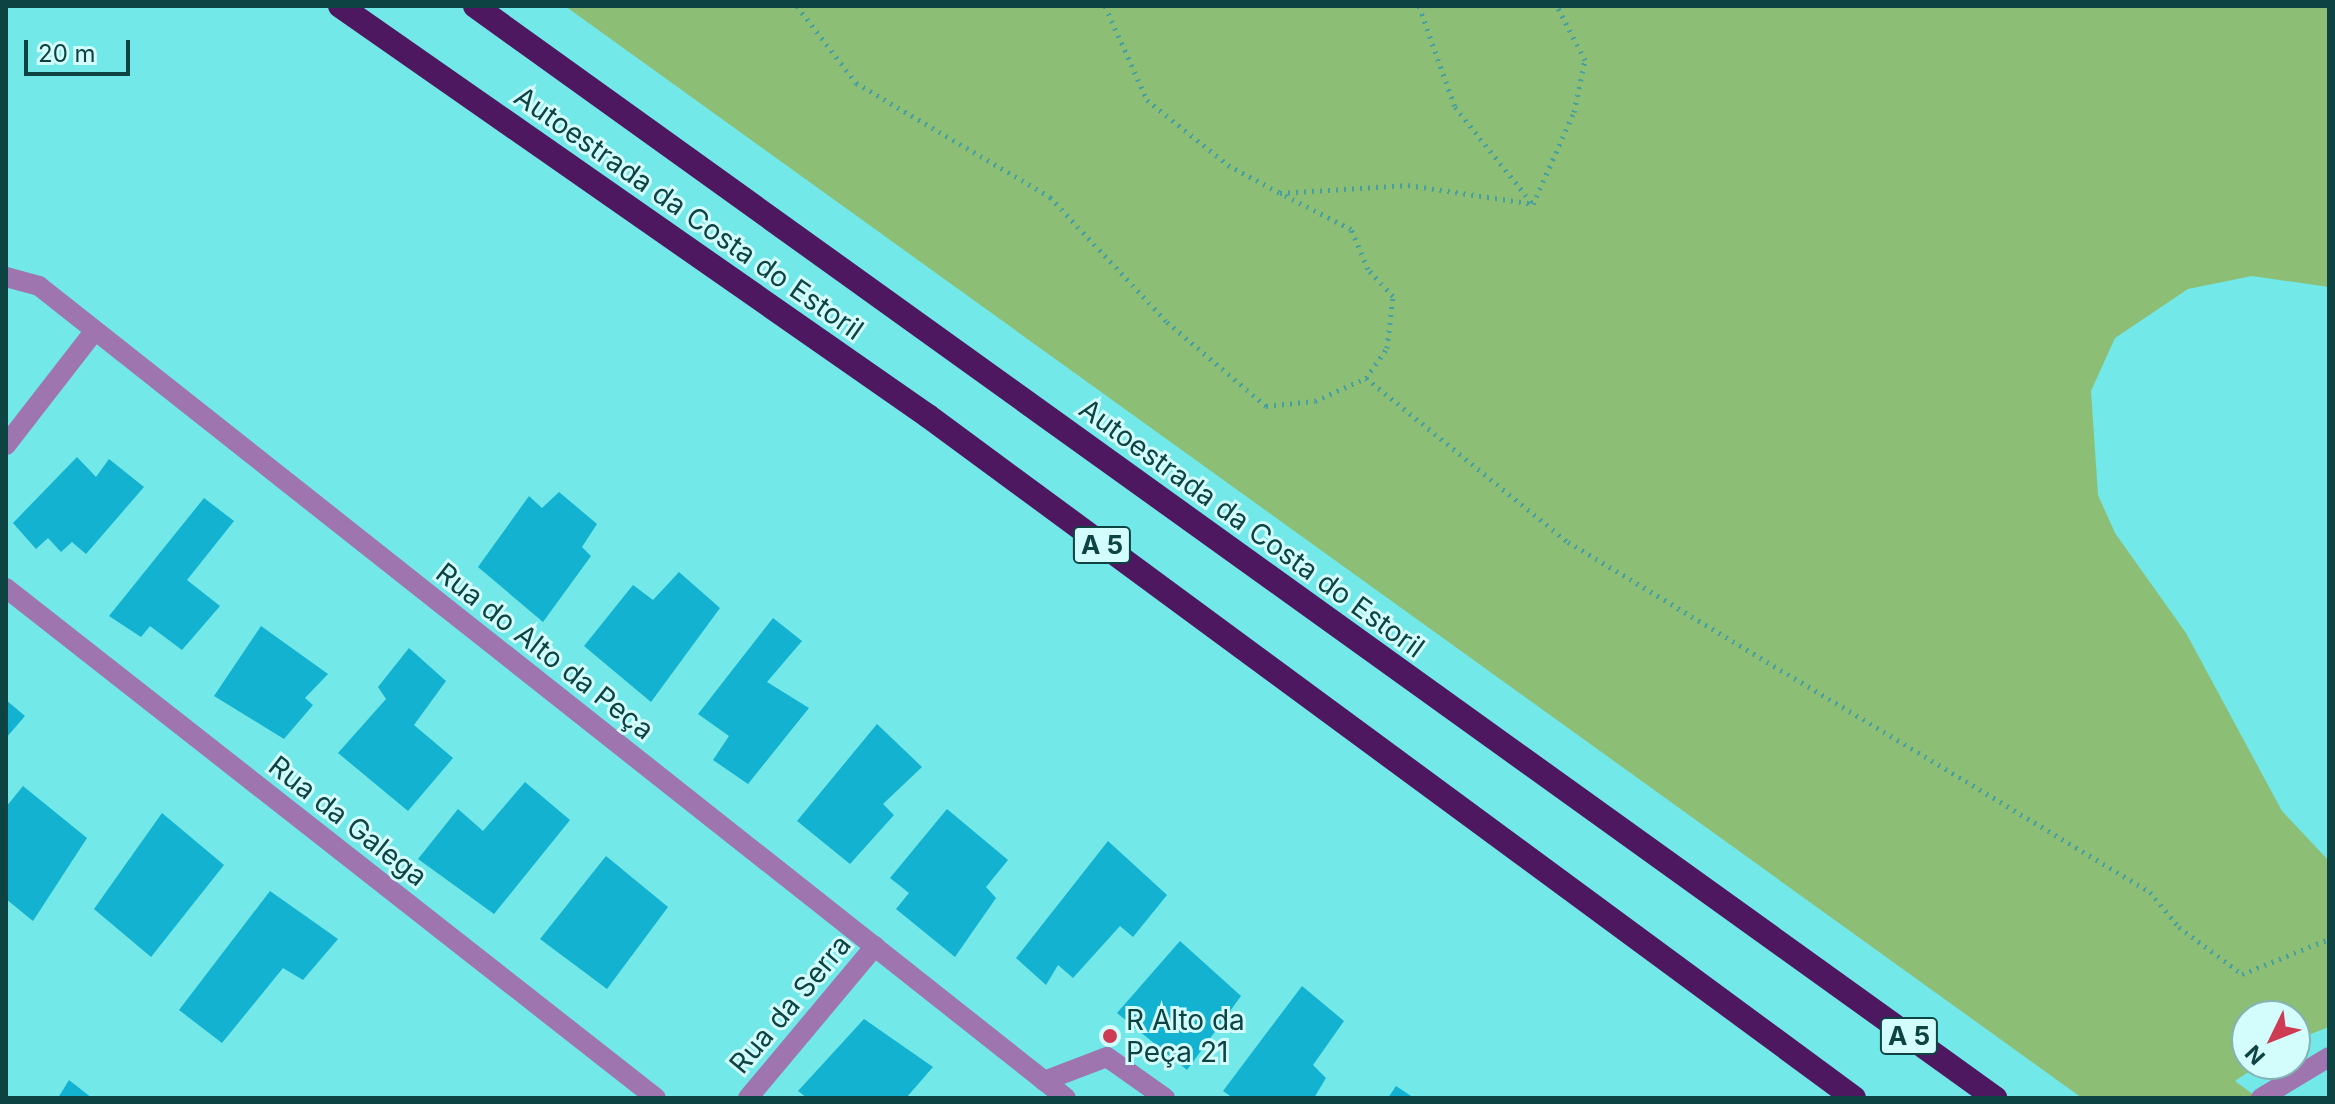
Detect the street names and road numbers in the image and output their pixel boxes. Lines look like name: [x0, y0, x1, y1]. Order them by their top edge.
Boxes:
street label: Autoestrada da Costa do Estoril: [508, 79, 870, 347]
street label: Autoestrada da Costa do Estoril: [1073, 392, 1431, 664]
road number: A 5: [1072, 523, 1132, 567]
street label: Rua do Alto da Peça: [430, 556, 660, 746]
street label: Rua da Galega: [262, 749, 434, 893]
street label: Rua da Serra: [722, 928, 858, 1080]
road number: A 5: [1879, 1014, 1939, 1058]

